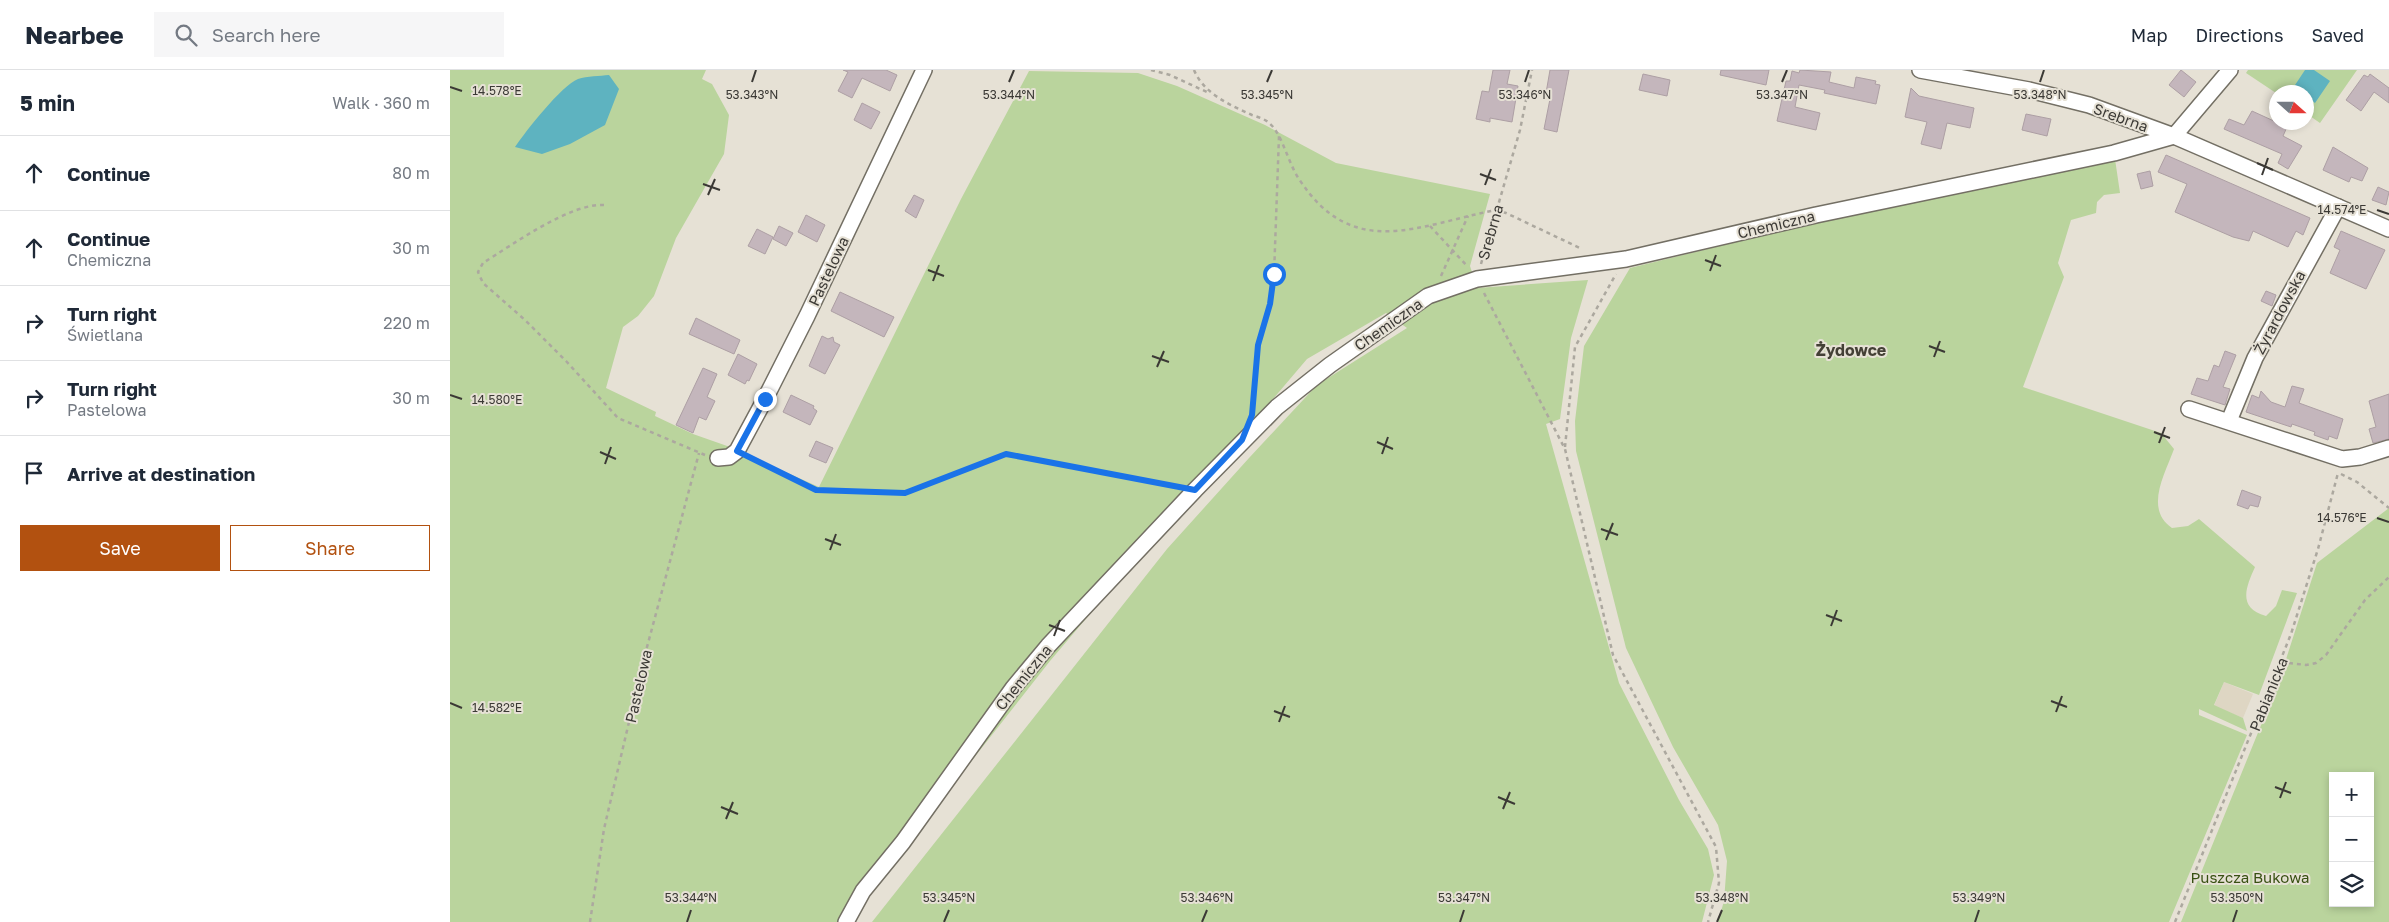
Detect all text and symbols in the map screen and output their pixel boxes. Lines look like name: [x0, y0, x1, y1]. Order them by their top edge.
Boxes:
search box: [154, 12, 504, 57]
text: Nearbee: [25, 20, 124, 49]
icon: search: [172, 21, 200, 49]
text: Search here: [212, 23, 321, 46]
text: Map: [2131, 24, 2167, 46]
text: Directions: [2195, 24, 2283, 46]
text: Saved: [2311, 24, 2364, 46]
text: 14.578°E: [472, 83, 522, 98]
north arrow: [2269, 85, 2314, 130]
text: 53.343°N: [726, 87, 778, 102]
text: 53.344°N: [983, 87, 1035, 102]
text: 53.345°N: [1241, 87, 1293, 102]
text: 53.346°N: [1499, 87, 1551, 102]
text: 53.347°N: [1756, 87, 1808, 102]
text: 53.348°N: [2013, 87, 2067, 102]
text: 5 min: [20, 90, 75, 116]
text: Walk · 360 m: [332, 93, 430, 113]
street label: Srebrna: [2091, 99, 2151, 135]
icon: ahead: [20, 159, 48, 187]
text: Continue: [67, 162, 150, 185]
text: 80 m: [392, 163, 430, 183]
street label: Srebrna: [1474, 202, 1506, 262]
text: 14.574°E: [2318, 202, 2366, 217]
street label: Chemiczna: [1736, 206, 1816, 242]
text: Continue: [67, 227, 150, 250]
street label: Pastelowa: [804, 233, 852, 309]
icon: ahead: [20, 234, 48, 262]
text: 30 m: [393, 238, 430, 258]
text: Chemiczna: [67, 250, 151, 270]
route start: [1263, 263, 1286, 286]
street label: Żyrardowska: [2249, 267, 2309, 357]
street label: Chemiczna: [1351, 294, 1425, 354]
text: Turn right: [67, 302, 157, 325]
icon: right: [20, 309, 48, 337]
text: 220 m: [383, 313, 430, 333]
text: Świetlana: [67, 325, 143, 345]
district label: Żydowce: [1816, 340, 1886, 360]
text: Turn right: [67, 377, 157, 400]
icon: right: [20, 384, 48, 412]
text: 30 m: [393, 388, 430, 408]
route end: [754, 388, 777, 411]
text: 14.580°E: [472, 392, 522, 407]
text: Pastelowa: [67, 400, 147, 420]
icon: arrive: [20, 459, 48, 487]
text: Arrive at destination: [67, 462, 255, 485]
text: 14.576°E: [2317, 510, 2367, 525]
button: Save: [20, 525, 220, 571]
button: Share: [230, 525, 430, 571]
street label: Chemiczna: [991, 641, 1055, 713]
street label: Pastelowa: [621, 648, 655, 724]
street label: Pabianicka: [2245, 654, 2291, 734]
text: 14.582°E: [472, 700, 522, 715]
map controls: [2329, 772, 2374, 907]
button: +: [2329, 772, 2374, 817]
button: −: [2329, 817, 2374, 862]
button: layers: [2329, 862, 2374, 907]
park label: Puszcza Bukowa: [2190, 868, 2310, 886]
text: 53.344°N: [665, 890, 717, 905]
text: 53.345°N: [923, 890, 975, 905]
text: 53.346°N: [1181, 890, 1233, 905]
text: 53.347°N: [1438, 890, 1490, 905]
text: 53.348°N: [1695, 890, 1749, 905]
text: 53.349°N: [1953, 890, 2005, 905]
text: 53.350°N: [2211, 890, 2263, 905]

